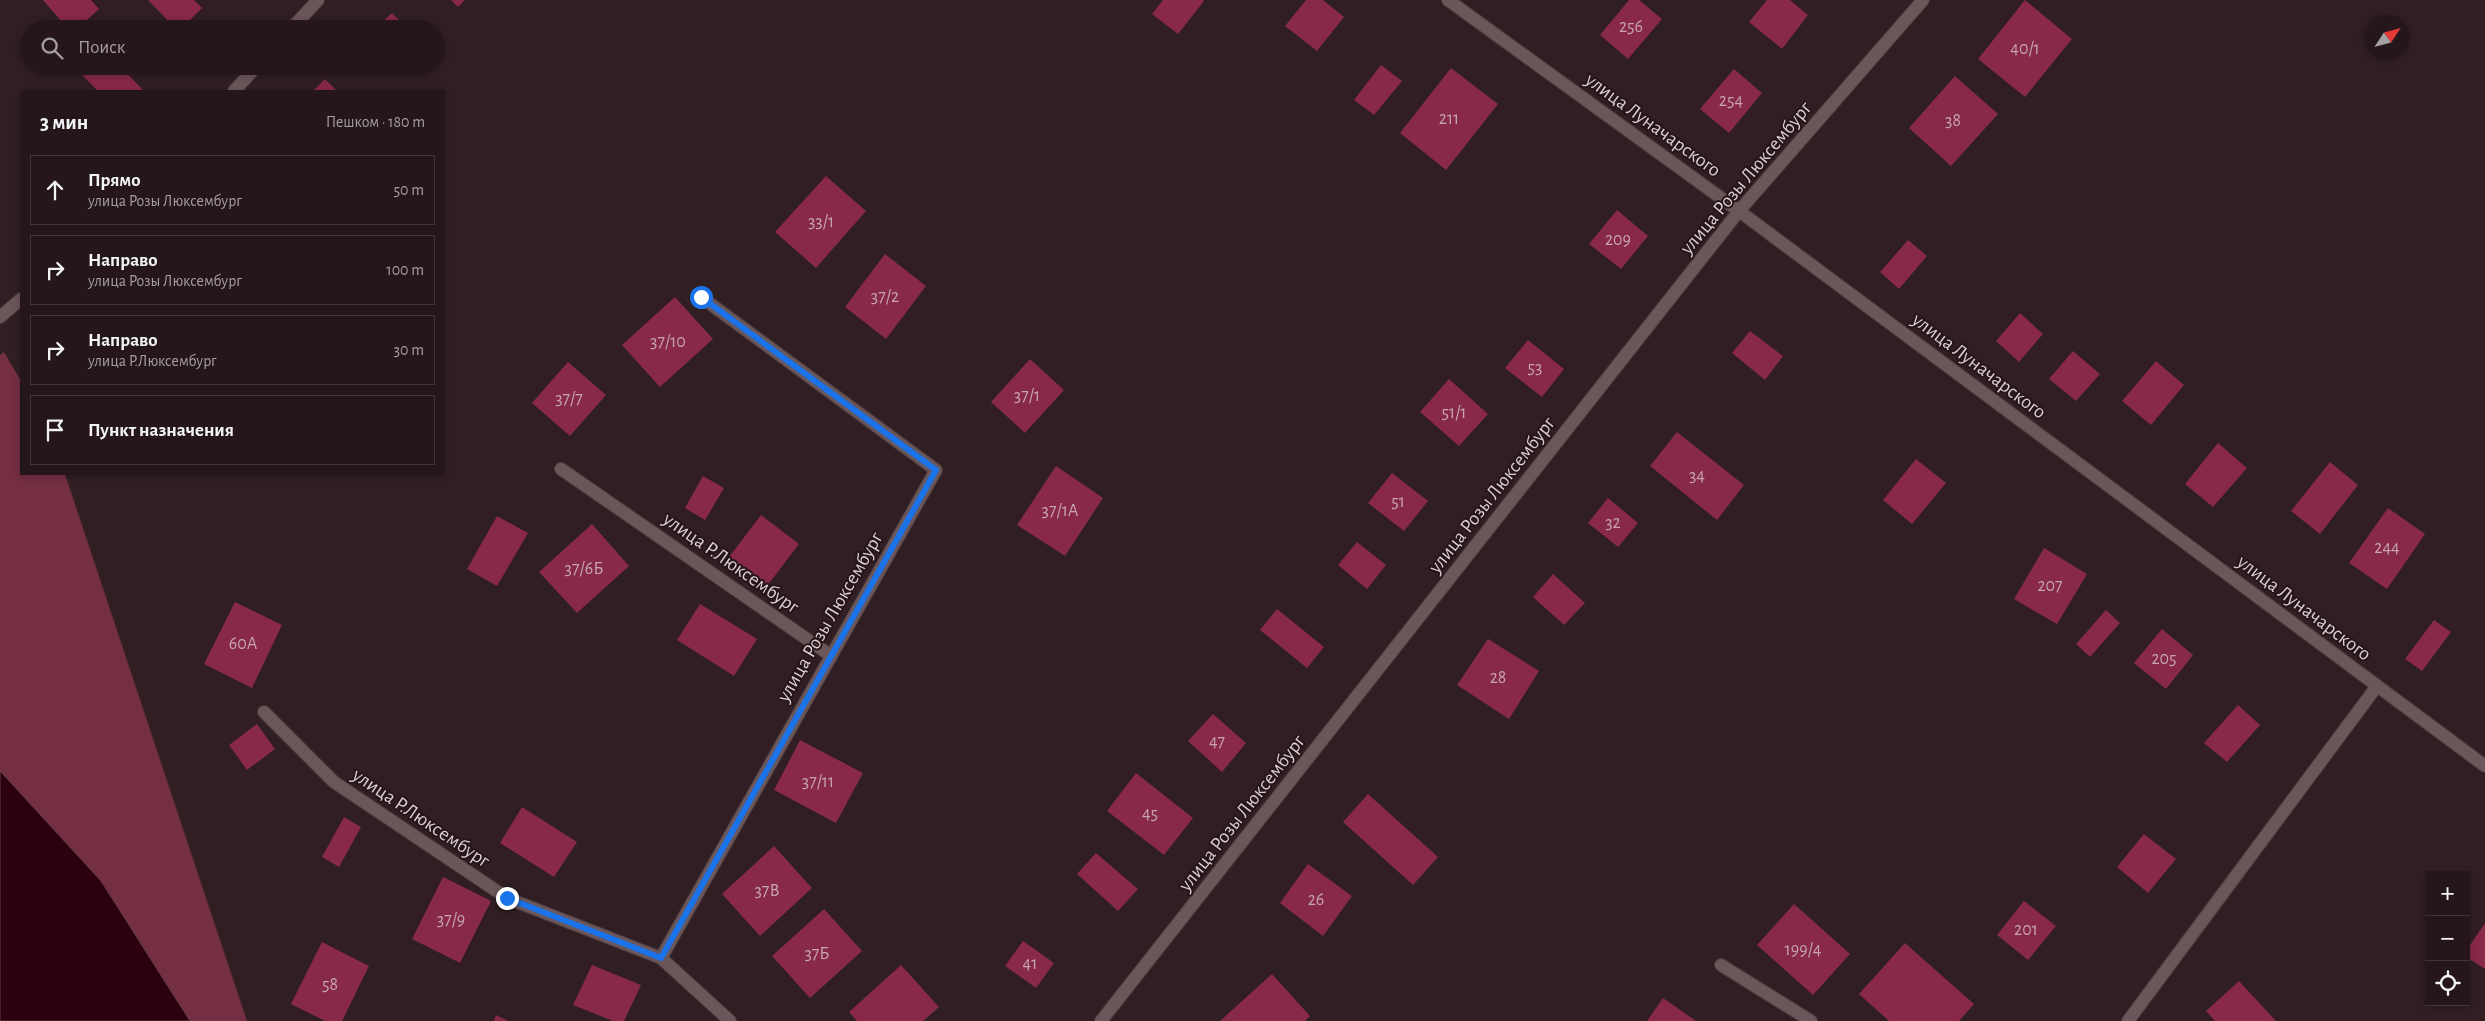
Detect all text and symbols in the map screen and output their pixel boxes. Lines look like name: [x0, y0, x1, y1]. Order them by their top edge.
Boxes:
north arrow: [2365, 15, 2410, 60]
house number: 256: [1619, 18, 1643, 36]
search box: [20, 20, 445, 75]
icon: search: [38, 34, 66, 62]
text: Поиск: [78, 38, 125, 57]
house number: 40/1: [2010, 40, 2040, 58]
street label: улица Луначарского: [1581, 69, 1724, 181]
house number: 254: [1719, 92, 1744, 110]
street label: улица Розы Люксембург: [1676, 98, 1815, 259]
house number: 211: [1439, 110, 1459, 128]
text: 3 мин: [40, 112, 88, 133]
house number: 38: [1945, 112, 1961, 130]
text: Пешком · 180 m: [326, 114, 425, 130]
text: Прямо: [88, 171, 141, 190]
icon: ahead: [41, 176, 69, 204]
text: 50 m: [393, 182, 424, 198]
text: улица Розы Люксембург: [88, 193, 242, 209]
house number: 33/1: [808, 213, 834, 231]
house number: 209: [1605, 231, 1631, 249]
text: Направо: [88, 251, 158, 270]
icon: right: [41, 256, 69, 284]
text: 100 m: [386, 262, 424, 278]
text: улица Розы Люксембург: [88, 273, 242, 289]
route start: [690, 286, 713, 309]
house number: 37/2: [871, 288, 899, 306]
street label: улица Луначарского: [1908, 309, 2050, 423]
text: Направо: [88, 331, 158, 350]
house number: 37/10: [650, 333, 686, 351]
icon: right: [41, 336, 69, 364]
text: 30 m: [394, 342, 424, 358]
text: улица Р.Люксембург: [88, 353, 217, 369]
house number: 53: [1528, 359, 1542, 377]
house number: 37/1: [1014, 387, 1040, 405]
house number: 37/7: [555, 390, 583, 408]
house number: 51/1: [1441, 404, 1467, 422]
street label: улица Розы Люксембург: [1424, 413, 1559, 578]
icon: arrive: [41, 416, 69, 444]
text: Пункт назначения: [88, 421, 234, 440]
house number: 34: [1689, 467, 1705, 485]
house number: 51: [1391, 493, 1405, 511]
house number: 37/1А: [1042, 502, 1079, 520]
street label: улица Р.Люксембург: [659, 508, 803, 617]
house number: 32: [1605, 514, 1621, 532]
street label: улица Розы Люксембург: [773, 529, 887, 706]
house number: 244: [2374, 539, 2400, 557]
street label: улица Луначарского: [2233, 551, 2375, 665]
house number: 37/6Б: [565, 560, 603, 578]
house number: 207: [2037, 577, 2063, 595]
house number: 60А: [229, 635, 258, 653]
house number: 205: [2151, 650, 2177, 668]
house number: 28: [1490, 669, 1506, 687]
street label: улица Розы Люксембург: [1174, 731, 1309, 896]
house number: 47: [1209, 733, 1225, 751]
street label: улица Р.Люксембург: [348, 764, 493, 871]
house number: 37/11: [802, 773, 834, 791]
house number: 45: [1142, 805, 1158, 823]
map controls: [2425, 871, 2470, 1006]
button: +: [2425, 871, 2470, 916]
house number: 37В: [754, 882, 780, 900]
route end: [496, 887, 519, 910]
house number: 26: [1308, 891, 1324, 909]
house number: 37/9: [437, 911, 465, 929]
button: −: [2425, 916, 2470, 961]
house number: 201: [2014, 921, 2038, 939]
house number: 199/4: [1785, 941, 1822, 959]
house number: 37Б: [804, 945, 830, 963]
house number: 41: [1023, 955, 1037, 973]
button: locate: [2425, 961, 2470, 1006]
house number: 58: [322, 976, 338, 994]

